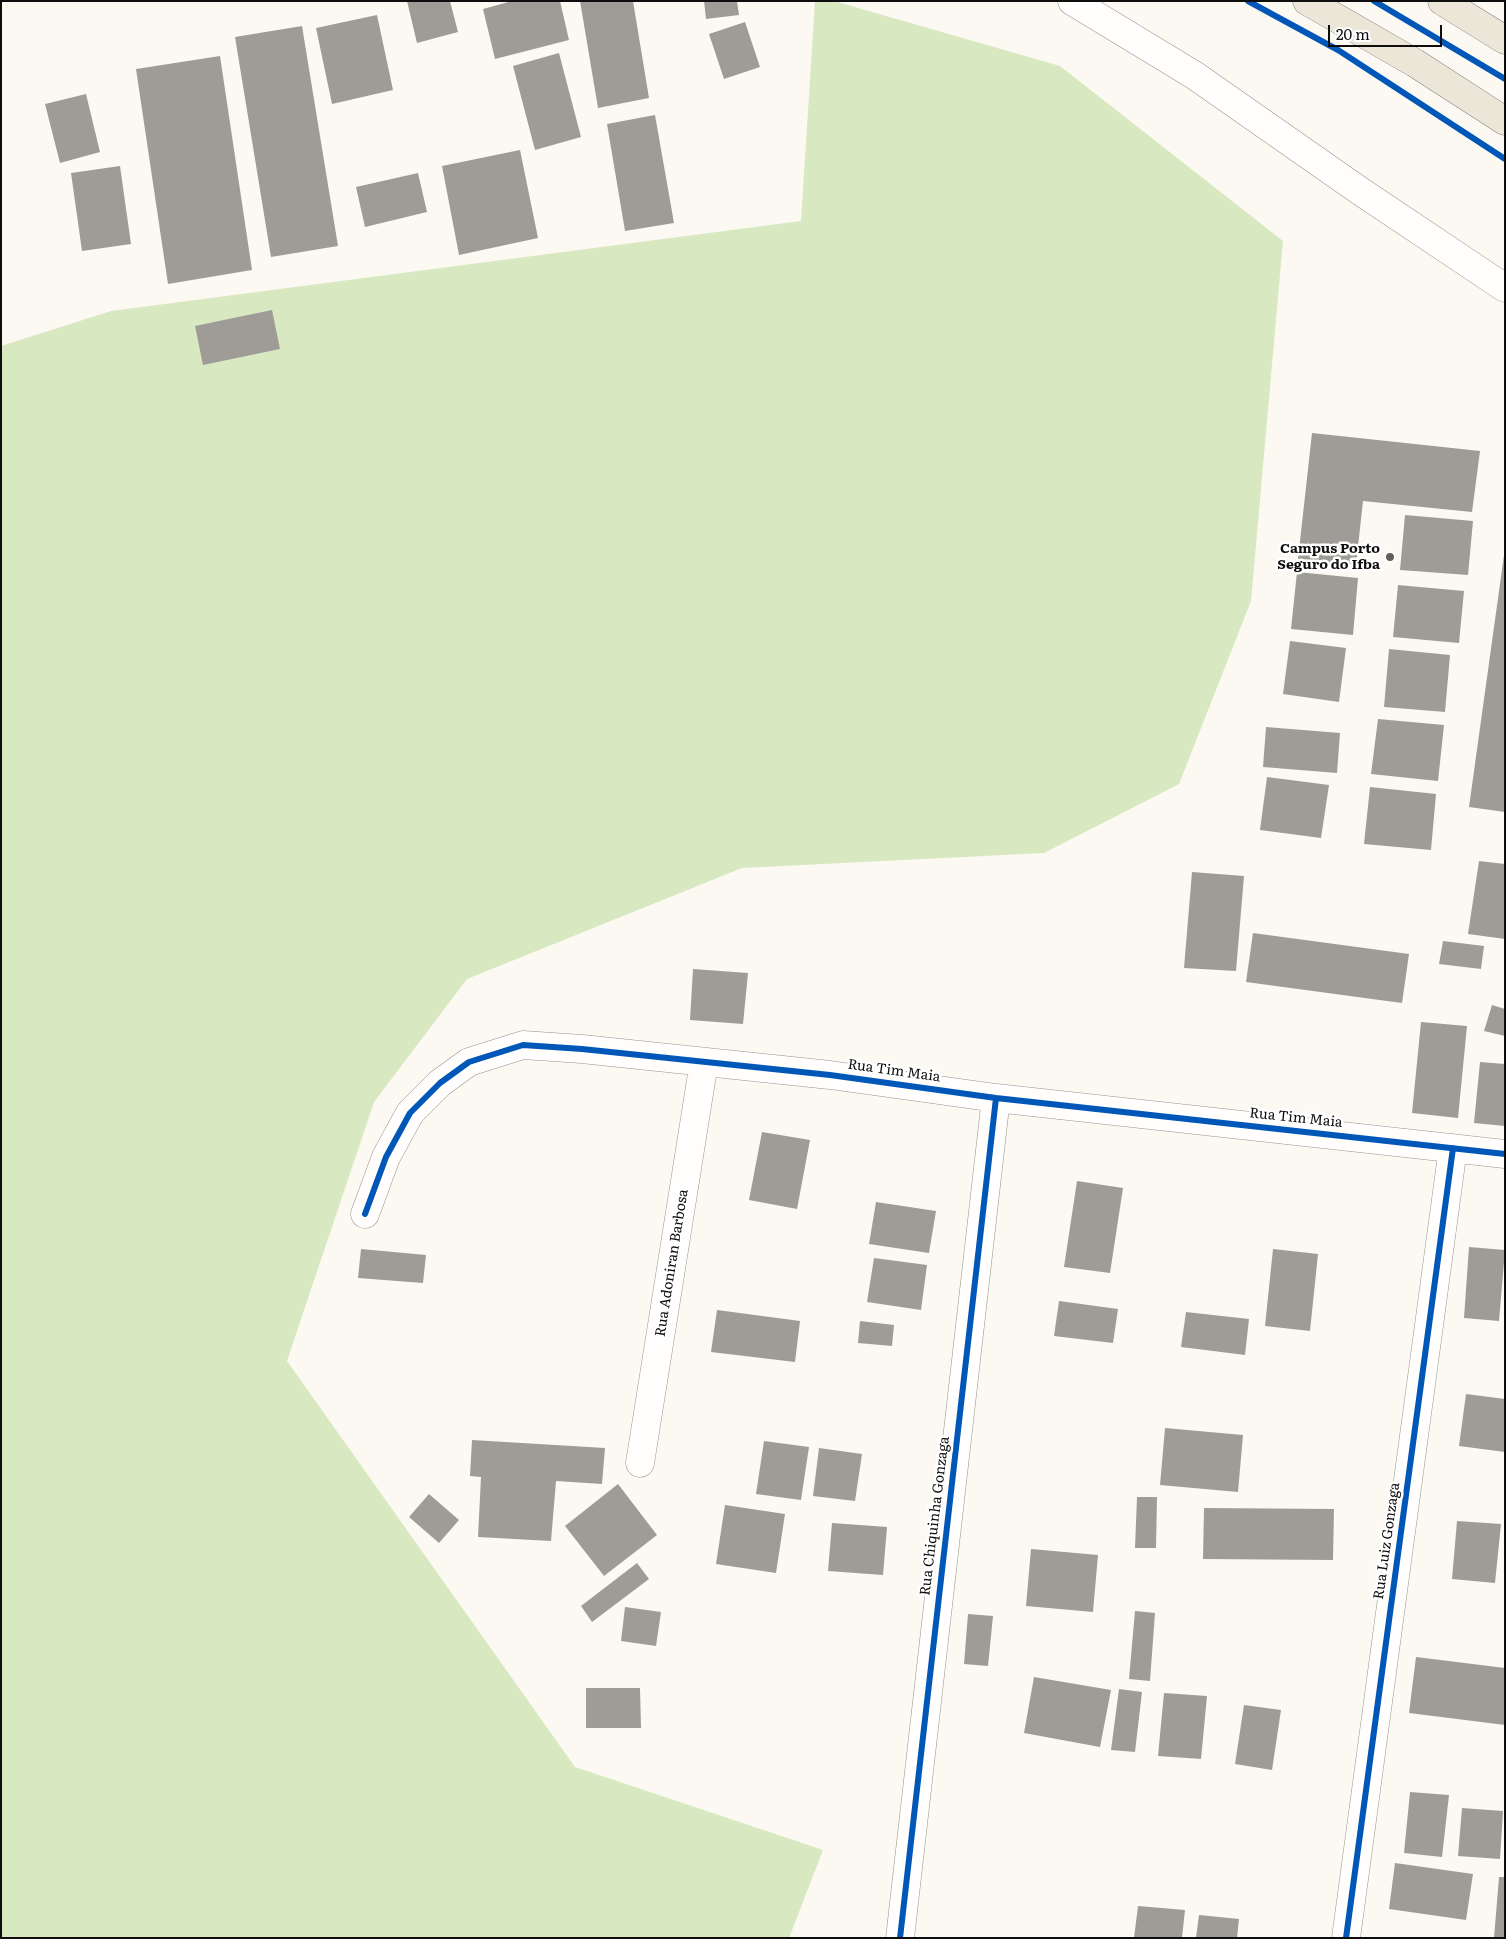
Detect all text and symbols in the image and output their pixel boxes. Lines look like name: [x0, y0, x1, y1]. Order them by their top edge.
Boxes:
scale bar: [1331, 15, 1445, 47]
text: 20 m: [1336, 22, 1370, 45]
place label: Campus Porto Seguro do Ifba: [1277, 541, 1380, 574]
marker: Campus Porto Seguro do Ifba: [1384, 551, 1396, 563]
street label: Rua Tim Maia: [847, 1056, 941, 1086]
street label: Rua Tim Maia: [1249, 1105, 1343, 1131]
street label: Rua Adoniran Barbosa: [652, 1188, 692, 1338]
street label: Rua Chiquinha Gonzaga: [917, 1435, 953, 1597]
street label: Rua Luiz Gonzaga: [1370, 1481, 1404, 1601]

